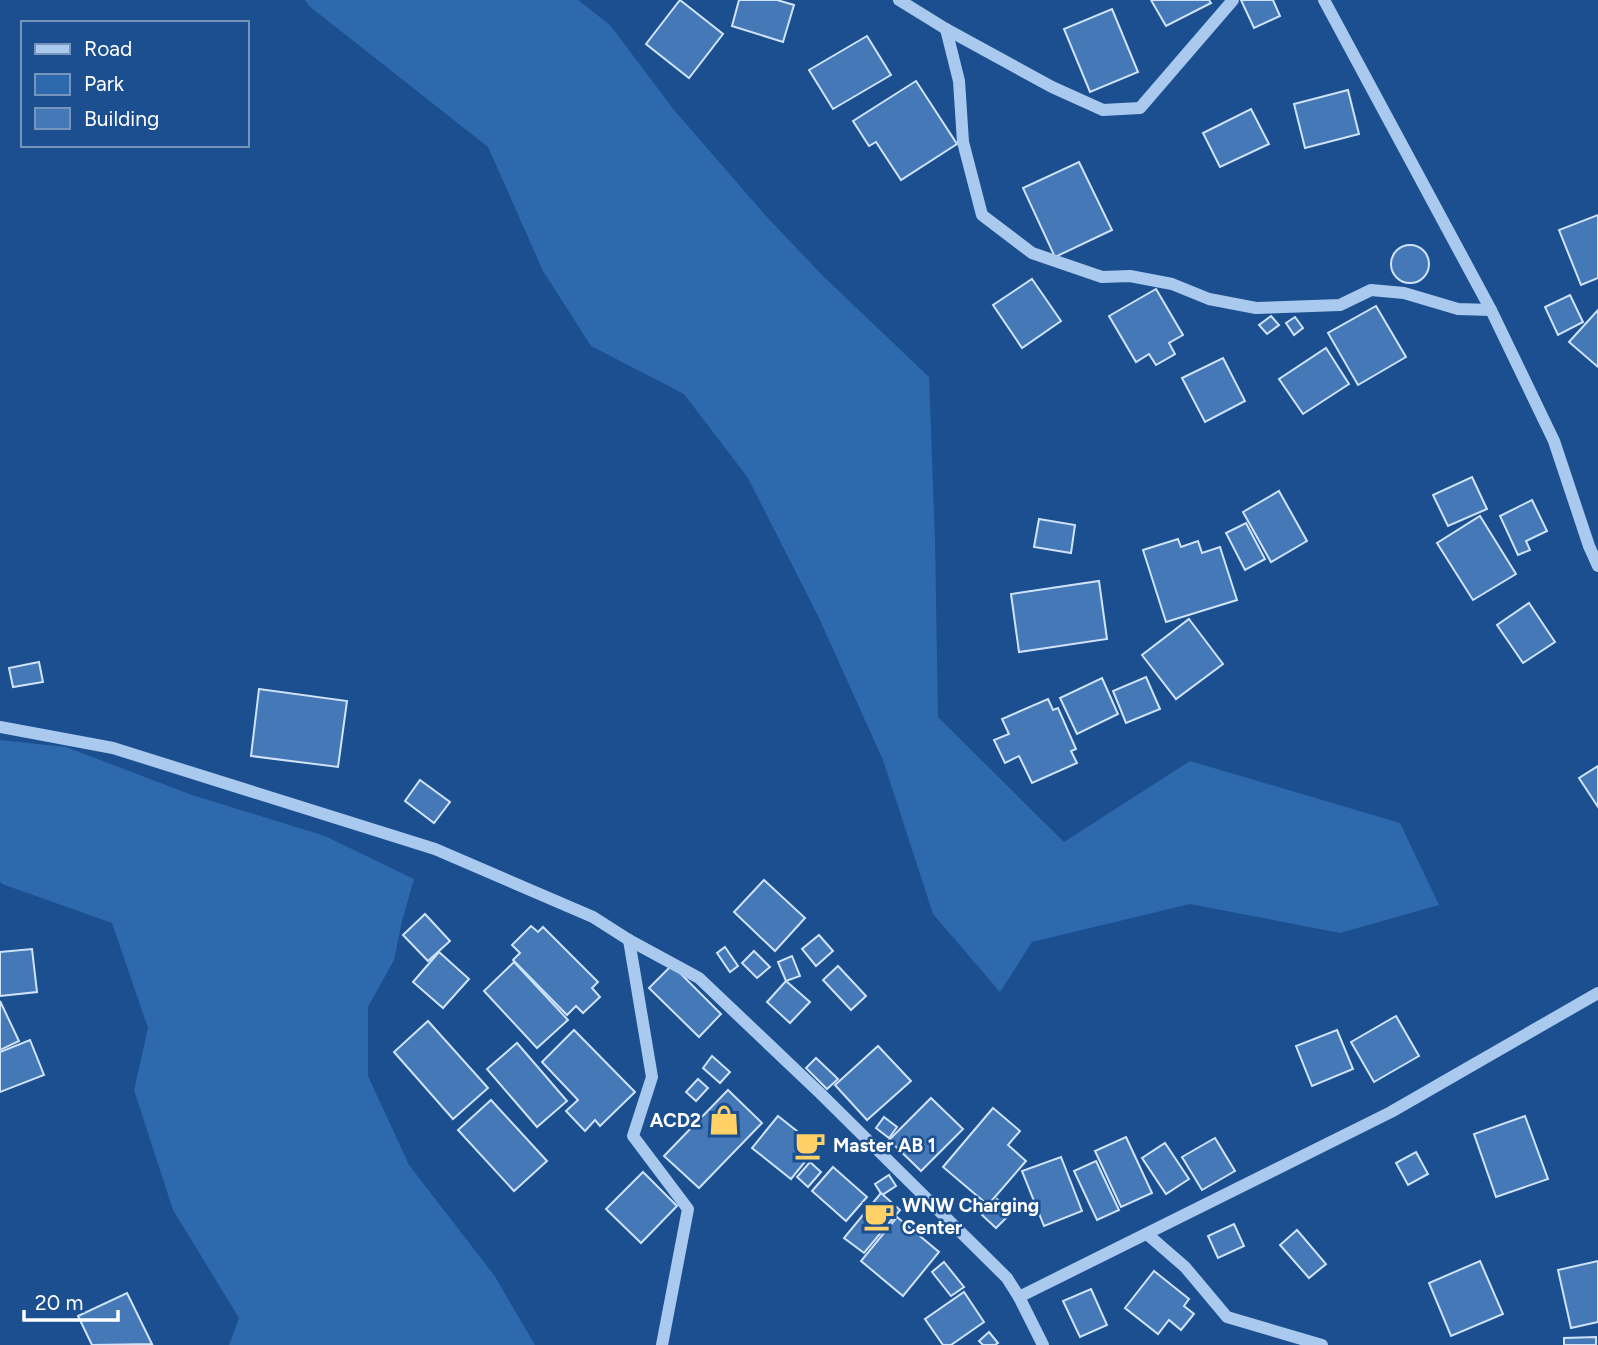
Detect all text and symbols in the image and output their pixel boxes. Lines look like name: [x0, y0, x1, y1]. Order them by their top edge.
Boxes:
legend: [21, 21, 248, 147]
text: Road: [84, 36, 132, 61]
text: Park: [84, 71, 125, 96]
text: Building: [84, 106, 159, 131]
shop icon: ACD2: [707, 1103, 741, 1137]
place label: ACD2: [650, 1109, 701, 1132]
cafe icon: Master AB 1: [793, 1128, 827, 1162]
place label: Master AB 1: [833, 1134, 936, 1157]
place label: WNW Charging Center: [902, 1194, 1039, 1239]
cafe icon: WNW Charging Center: [862, 1199, 896, 1233]
scale bar: [24, 1278, 119, 1322]
text: 20 m: [35, 1290, 83, 1315]

